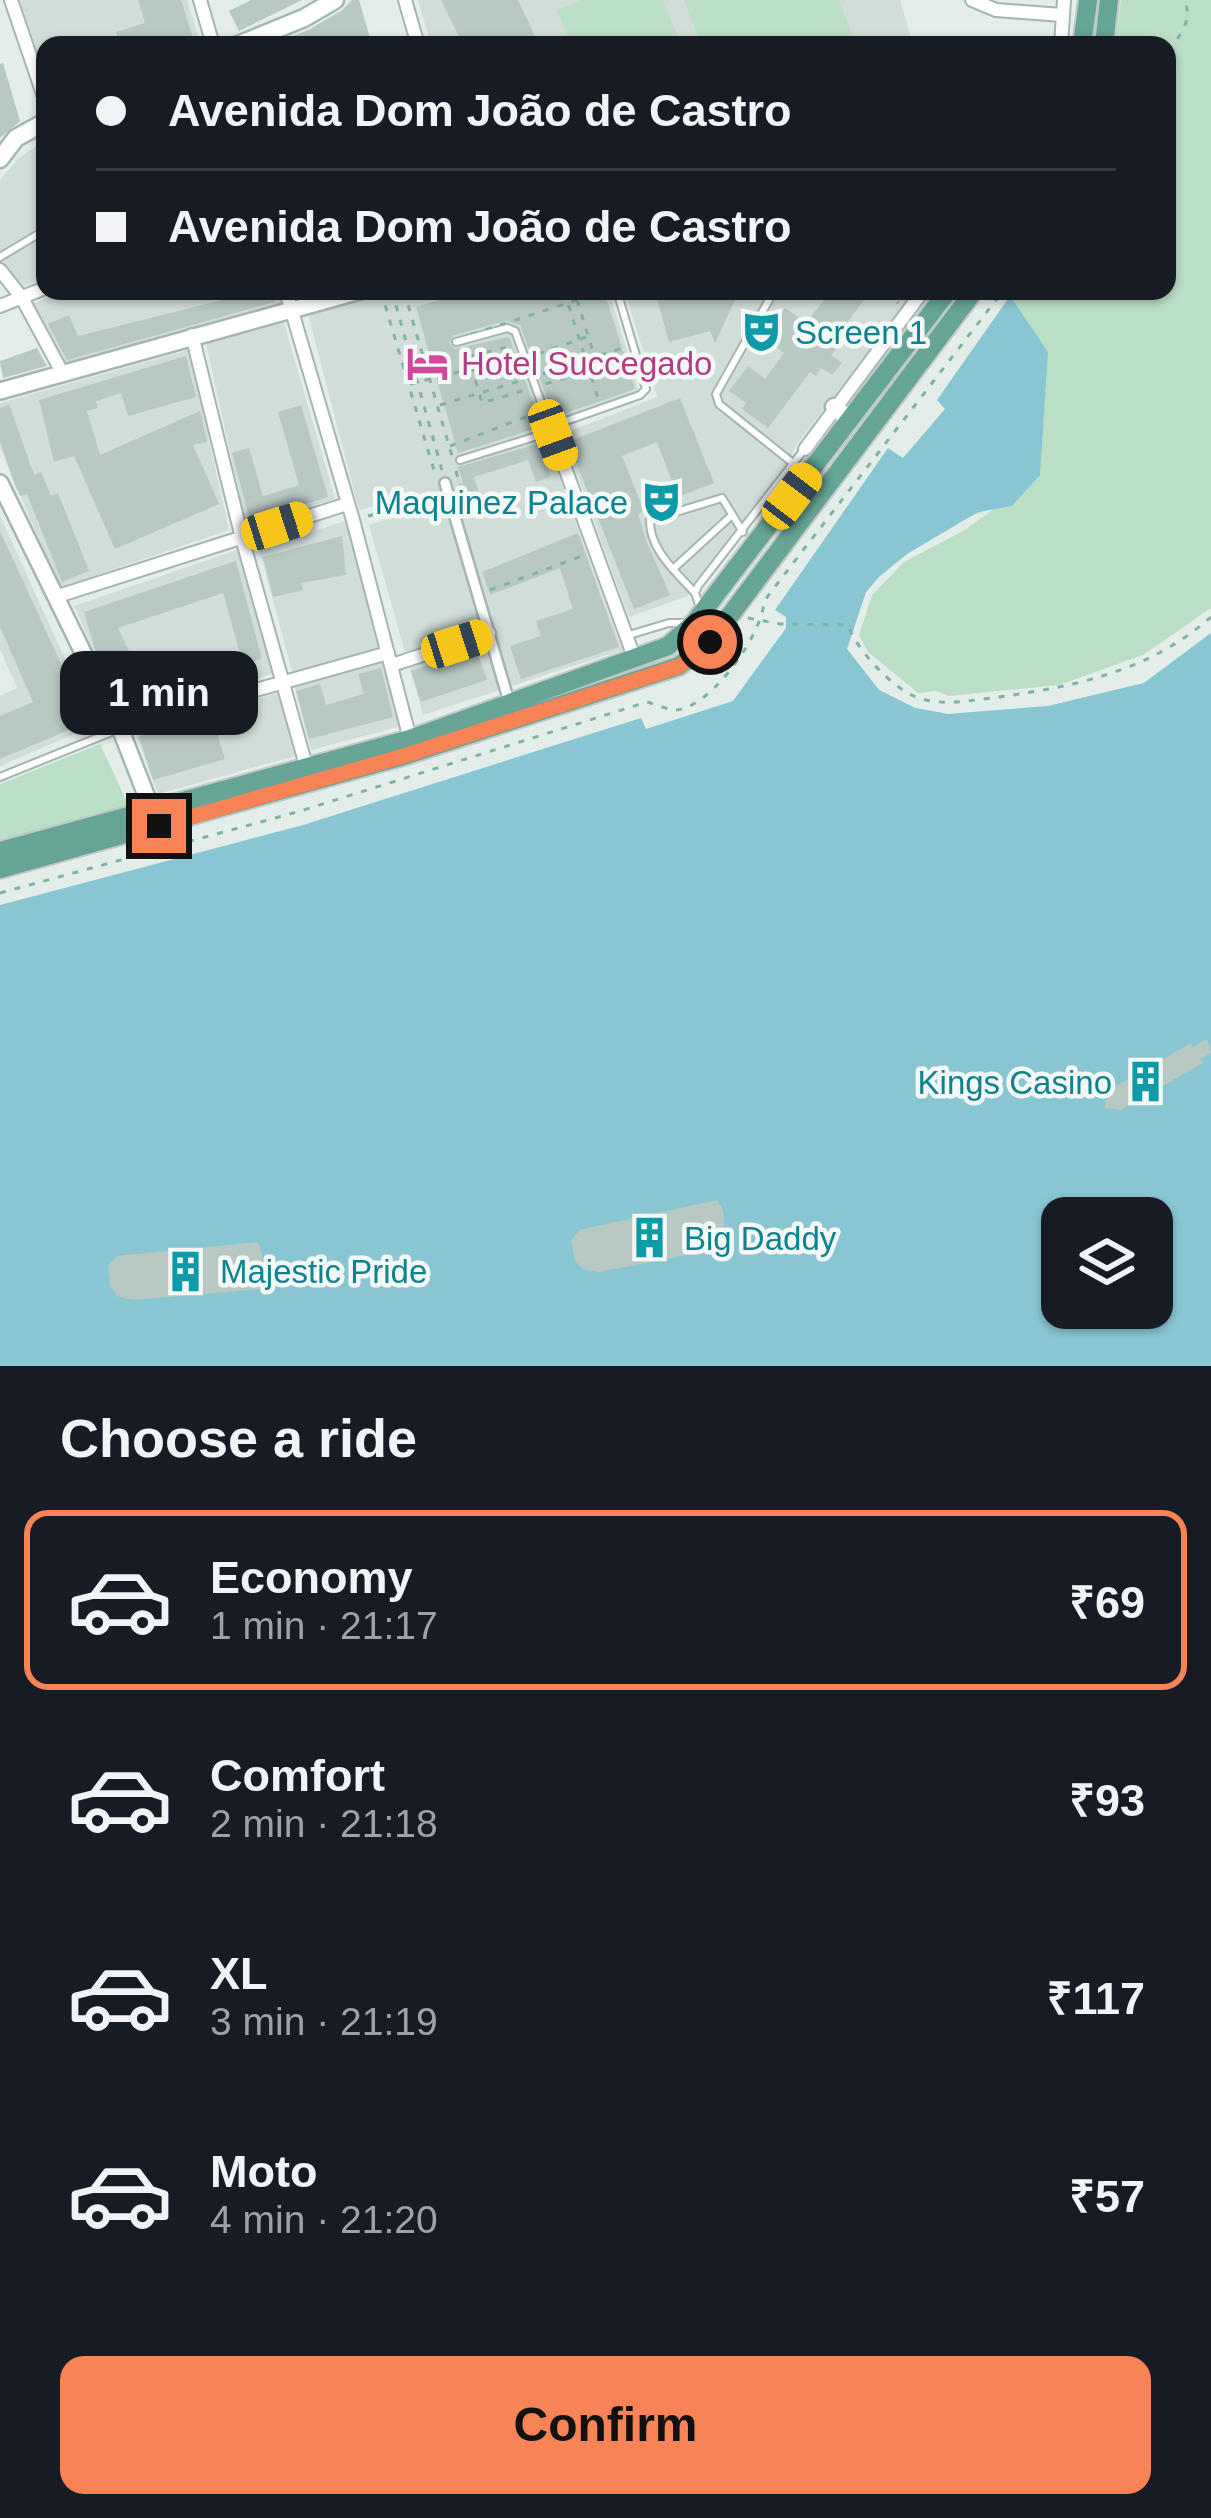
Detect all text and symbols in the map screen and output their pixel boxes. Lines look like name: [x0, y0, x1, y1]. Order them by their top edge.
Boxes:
text: Avenida Dom João de Castro: [168, 85, 791, 136]
text: Avenida Dom João de Castro: [168, 201, 791, 252]
theatre icon: Screen 1: [738, 309, 784, 355]
place label: Screen 1: [795, 314, 927, 351]
hotel icon: Hotel Succegado: [404, 340, 450, 386]
place label: Hotel Succegado: [461, 345, 712, 382]
car: [524, 395, 582, 475]
car: [756, 456, 828, 536]
theatre icon: Maquinez Palace: [639, 479, 685, 525]
place label: Maquinez Palace: [375, 484, 628, 521]
car: [237, 498, 317, 554]
route start: [683, 615, 737, 669]
car: [417, 616, 497, 672]
callout: 1 min: [60, 652, 258, 736]
text: 1 min: [108, 671, 210, 714]
route end: [132, 799, 186, 853]
building icon: Kings Casino: [1123, 1059, 1169, 1105]
place label: Kings Casino: [918, 1064, 1112, 1101]
map controls: [1041, 1197, 1173, 1329]
button: layers: [1041, 1197, 1173, 1329]
building icon: Big Daddy: [627, 1215, 673, 1261]
place label: Big Daddy: [684, 1220, 837, 1257]
building icon: Majestic Pride: [163, 1248, 209, 1294]
place label: Majestic Pride: [220, 1253, 427, 1290]
text: Choose a ride: [60, 1408, 417, 1468]
icon: car: [66, 1546, 174, 1654]
text: Economy: [210, 1552, 413, 1603]
text: ₹69: [1069, 1577, 1145, 1628]
text: 1 min · 21:17: [210, 1604, 438, 1647]
icon: car: [66, 1744, 174, 1852]
text: Comfort: [210, 1750, 385, 1801]
text: ₹93: [1069, 1775, 1145, 1826]
text: 2 min · 21:18: [210, 1802, 438, 1845]
icon: car: [66, 1942, 174, 2050]
text: XL: [210, 1948, 268, 1999]
text: ₹117: [1047, 1973, 1145, 2024]
text: 3 min · 21:19: [210, 2000, 438, 2043]
icon: car: [66, 2140, 174, 2248]
text: Moto: [210, 2146, 317, 2197]
text: ₹57: [1069, 2171, 1145, 2222]
text: 4 min · 21:20: [210, 2198, 438, 2241]
button: Confirm: [60, 2356, 1151, 2494]

